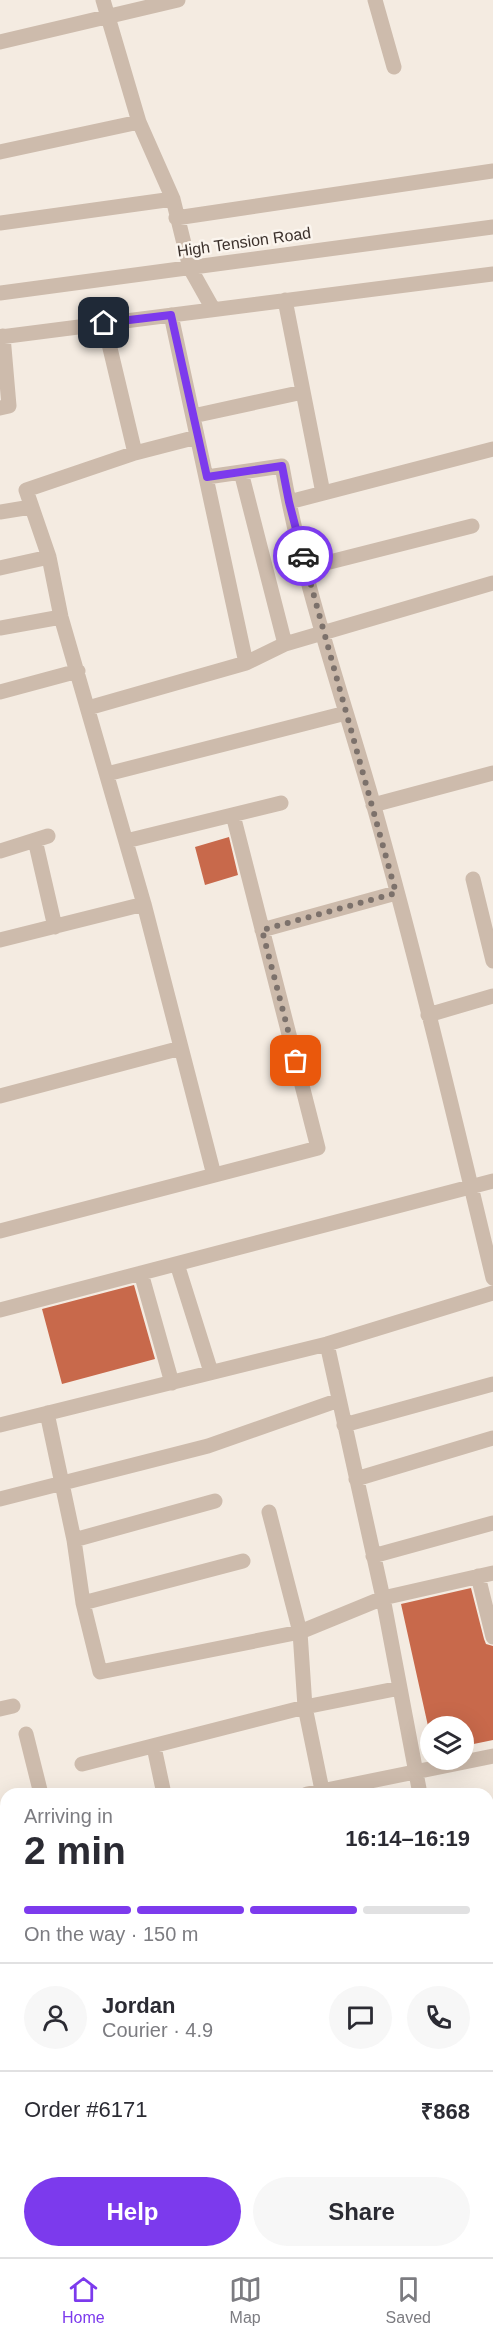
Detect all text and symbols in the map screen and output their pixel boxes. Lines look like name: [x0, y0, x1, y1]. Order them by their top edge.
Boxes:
street label: High Tension Road: [176, 224, 312, 260]
pin: [78, 297, 129, 348]
icon: home: [87, 306, 120, 339]
courier: [273, 526, 333, 586]
icon: car: [287, 540, 320, 573]
pin: [270, 1035, 321, 1086]
icon: bag: [279, 1044, 312, 1077]
map controls: [420, 1716, 474, 1770]
button: layers: [420, 1716, 474, 1770]
text: Arriving in: [24, 1805, 113, 1827]
text: 16:14–16:19: [345, 1826, 470, 1851]
text: 2 min: [24, 1829, 126, 1872]
text: On the way · 150 m: [24, 1923, 199, 1945]
button: person: [24, 1986, 87, 2049]
button: chat: [329, 1986, 392, 2049]
button: phone: [407, 1986, 470, 2049]
text: Jordan: [102, 1993, 175, 2018]
text: Courier · 4.9: [102, 2019, 213, 2041]
text: Order #6171: [24, 2097, 148, 2122]
text: ₹868: [421, 2099, 470, 2124]
button: Help: [24, 2177, 241, 2246]
button: Share: [253, 2177, 470, 2246]
tab: Home: [62, 2273, 105, 2327]
tab: Map: [229, 2273, 262, 2327]
tab: Saved: [386, 2273, 431, 2327]

